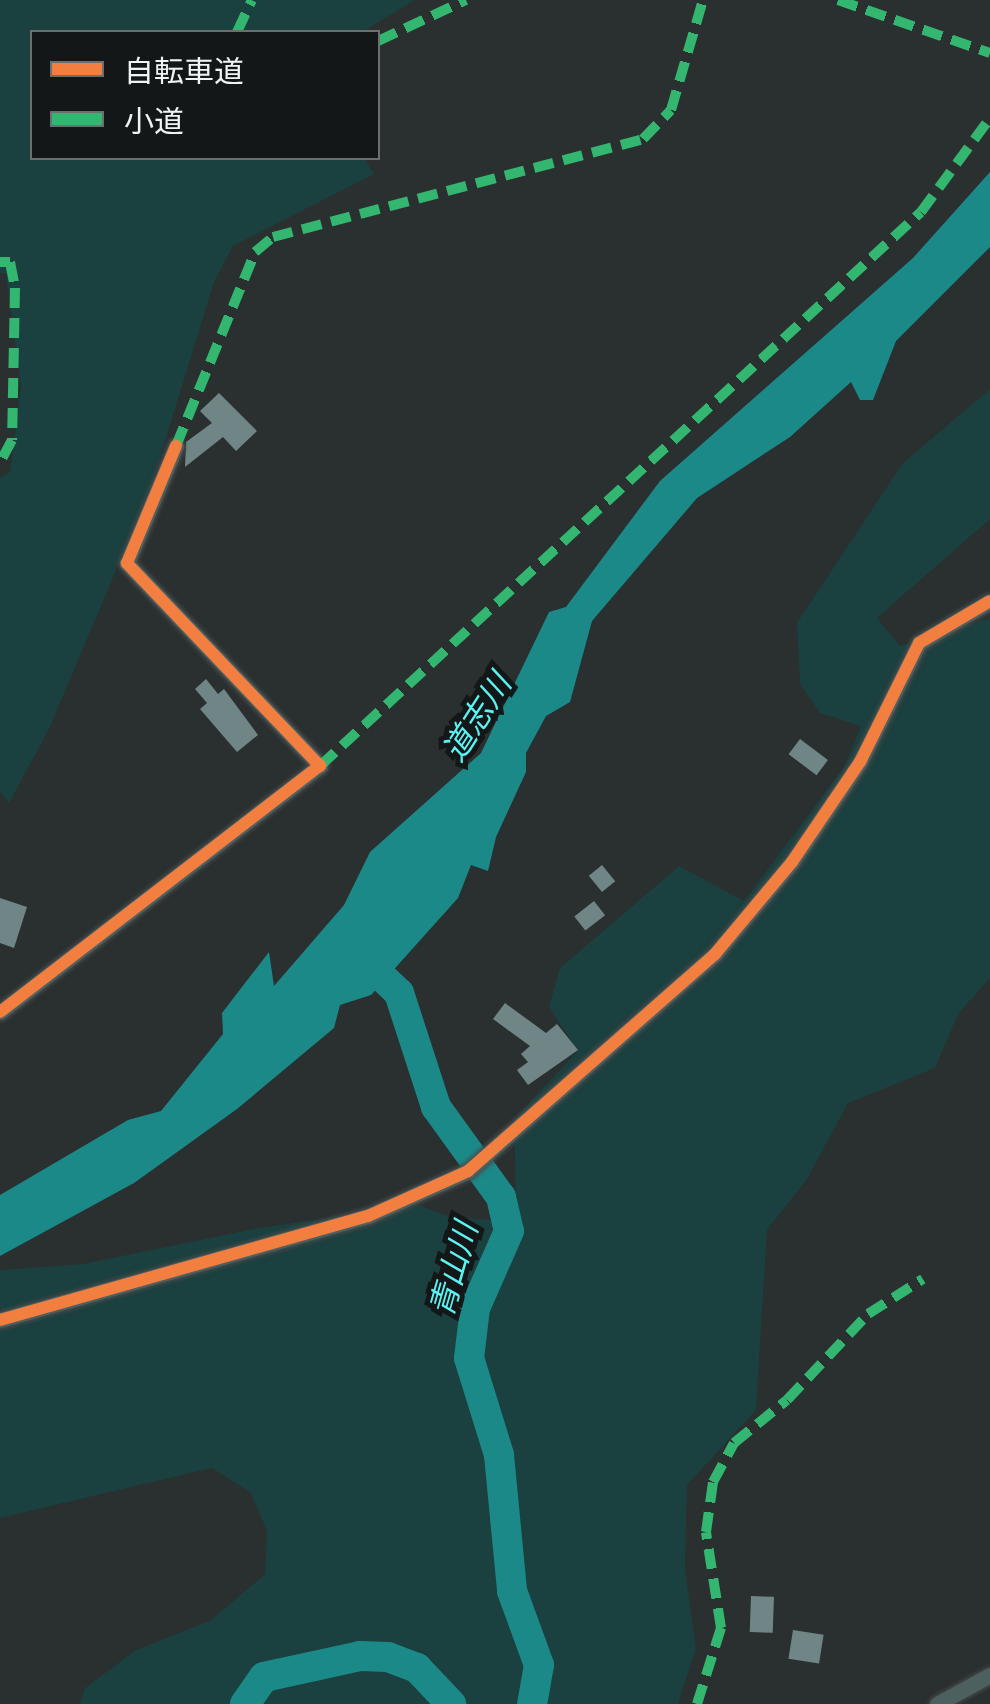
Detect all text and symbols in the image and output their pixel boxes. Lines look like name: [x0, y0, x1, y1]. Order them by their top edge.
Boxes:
legend: [30, 30, 380, 160]
text: 自転車道: [124, 58, 244, 88]
text: 小道: [124, 108, 184, 138]
water label: 道志川: [436, 667, 520, 769]
water label: 青山川: [423, 1219, 487, 1321]

